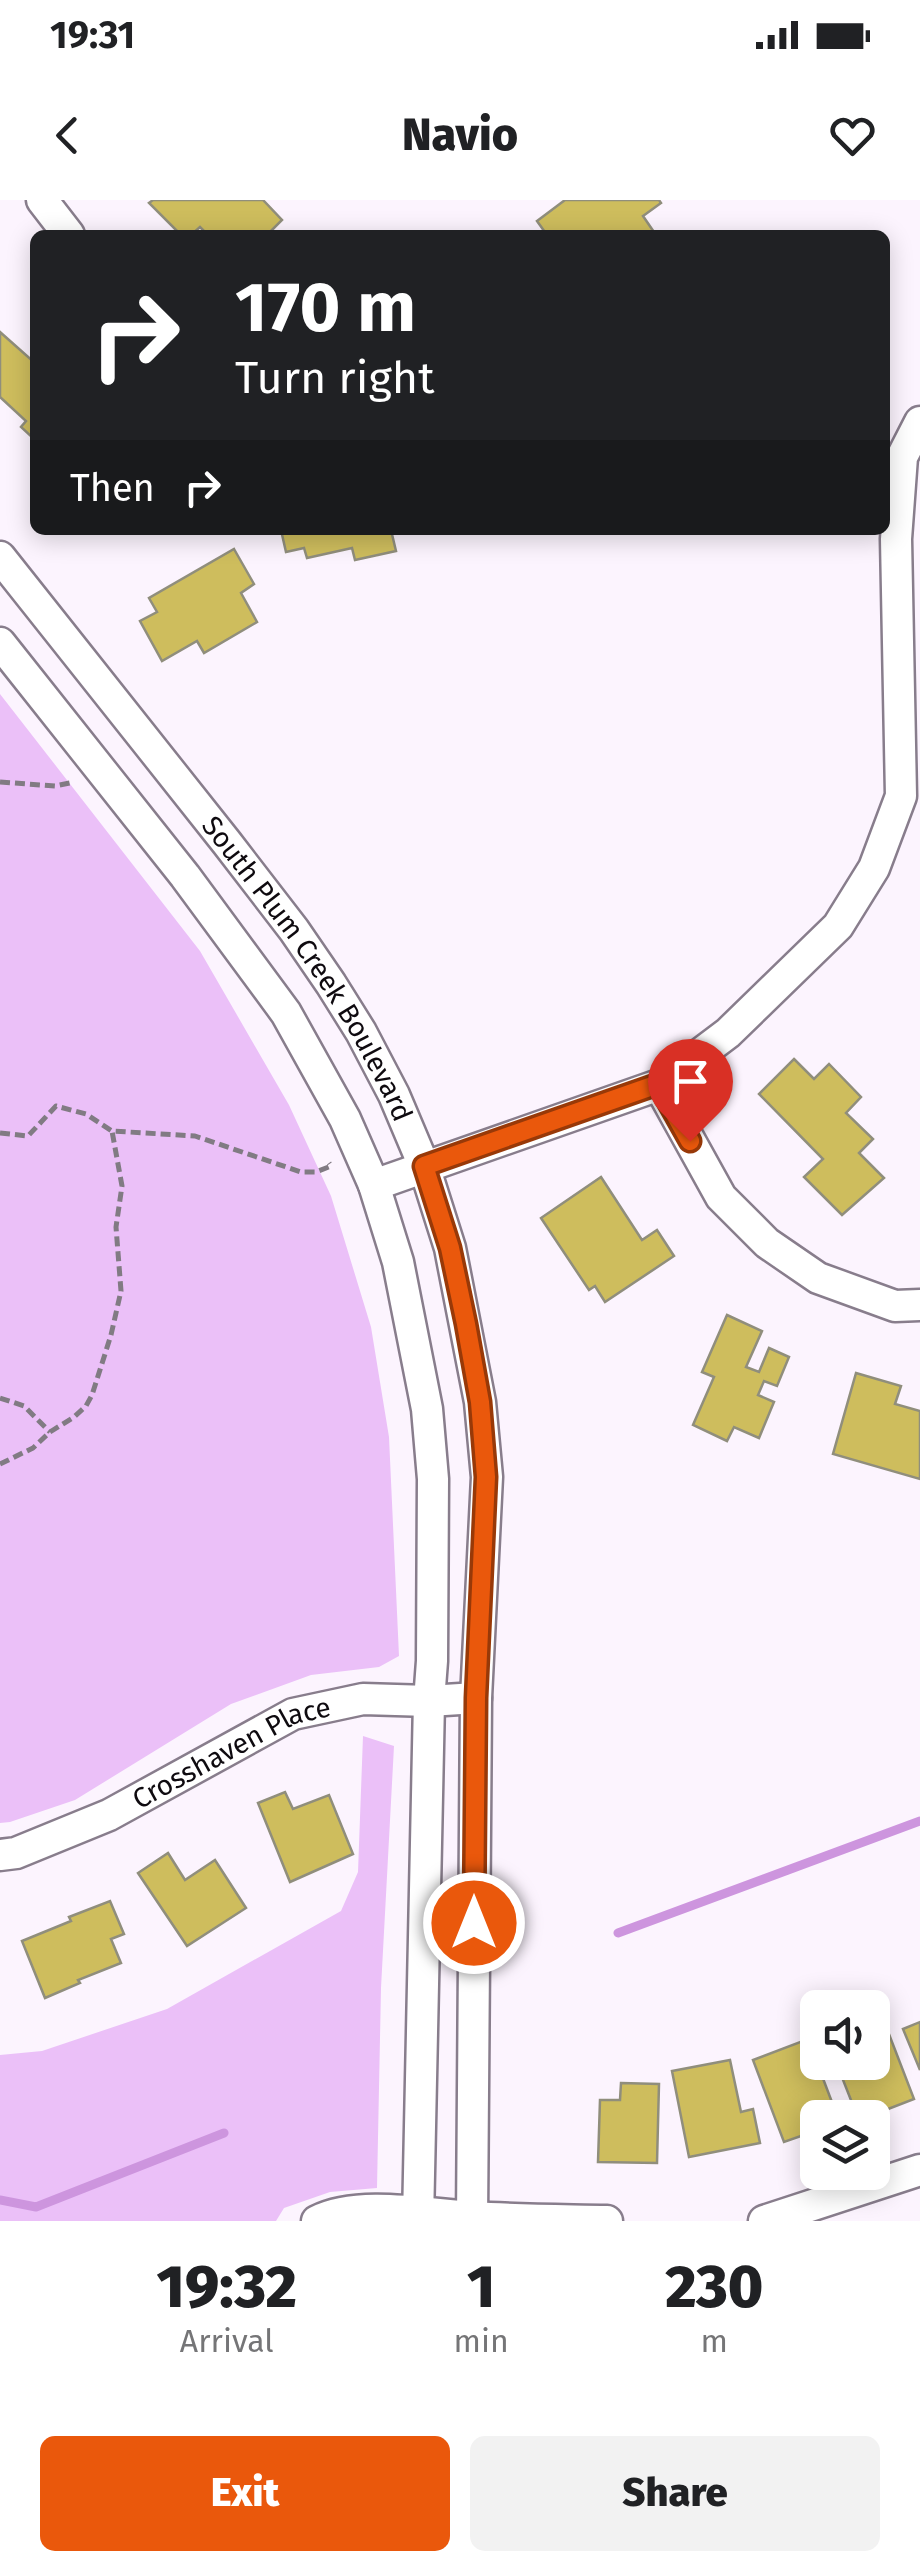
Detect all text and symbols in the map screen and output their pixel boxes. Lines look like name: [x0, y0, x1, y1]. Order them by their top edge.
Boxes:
text: 19:31: [50, 12, 135, 58]
icon: back: [40, 108, 95, 163]
text: Navio: [402, 108, 518, 162]
icon: heart: [825, 108, 880, 163]
text: 170 m: [235, 266, 416, 350]
icon: right: [70, 270, 200, 400]
text: Turn right: [235, 351, 434, 405]
icon: right: [175, 460, 230, 515]
text: Then: [70, 465, 155, 511]
street label: South Plum Creek Boulevard: [195, 810, 419, 1126]
pin: [648, 1039, 733, 1142]
icon: arrive: [663, 1054, 718, 1109]
street label: Crosshaven Place: [127, 1690, 334, 1816]
position arrow: [422, 1871, 526, 1975]
map controls: [800, 1990, 890, 2190]
button: sound: [800, 1990, 890, 2080]
button: layers: [800, 2100, 890, 2190]
text: 19:32: [157, 2251, 297, 2323]
text: 1: [467, 2251, 495, 2323]
text: 230: [665, 2251, 763, 2323]
text: Arrival: [180, 2322, 274, 2360]
text: min: [453, 2322, 509, 2360]
text: m: [701, 2322, 728, 2360]
button: Exit: [40, 2436, 450, 2551]
button: Share: [470, 2436, 880, 2551]

